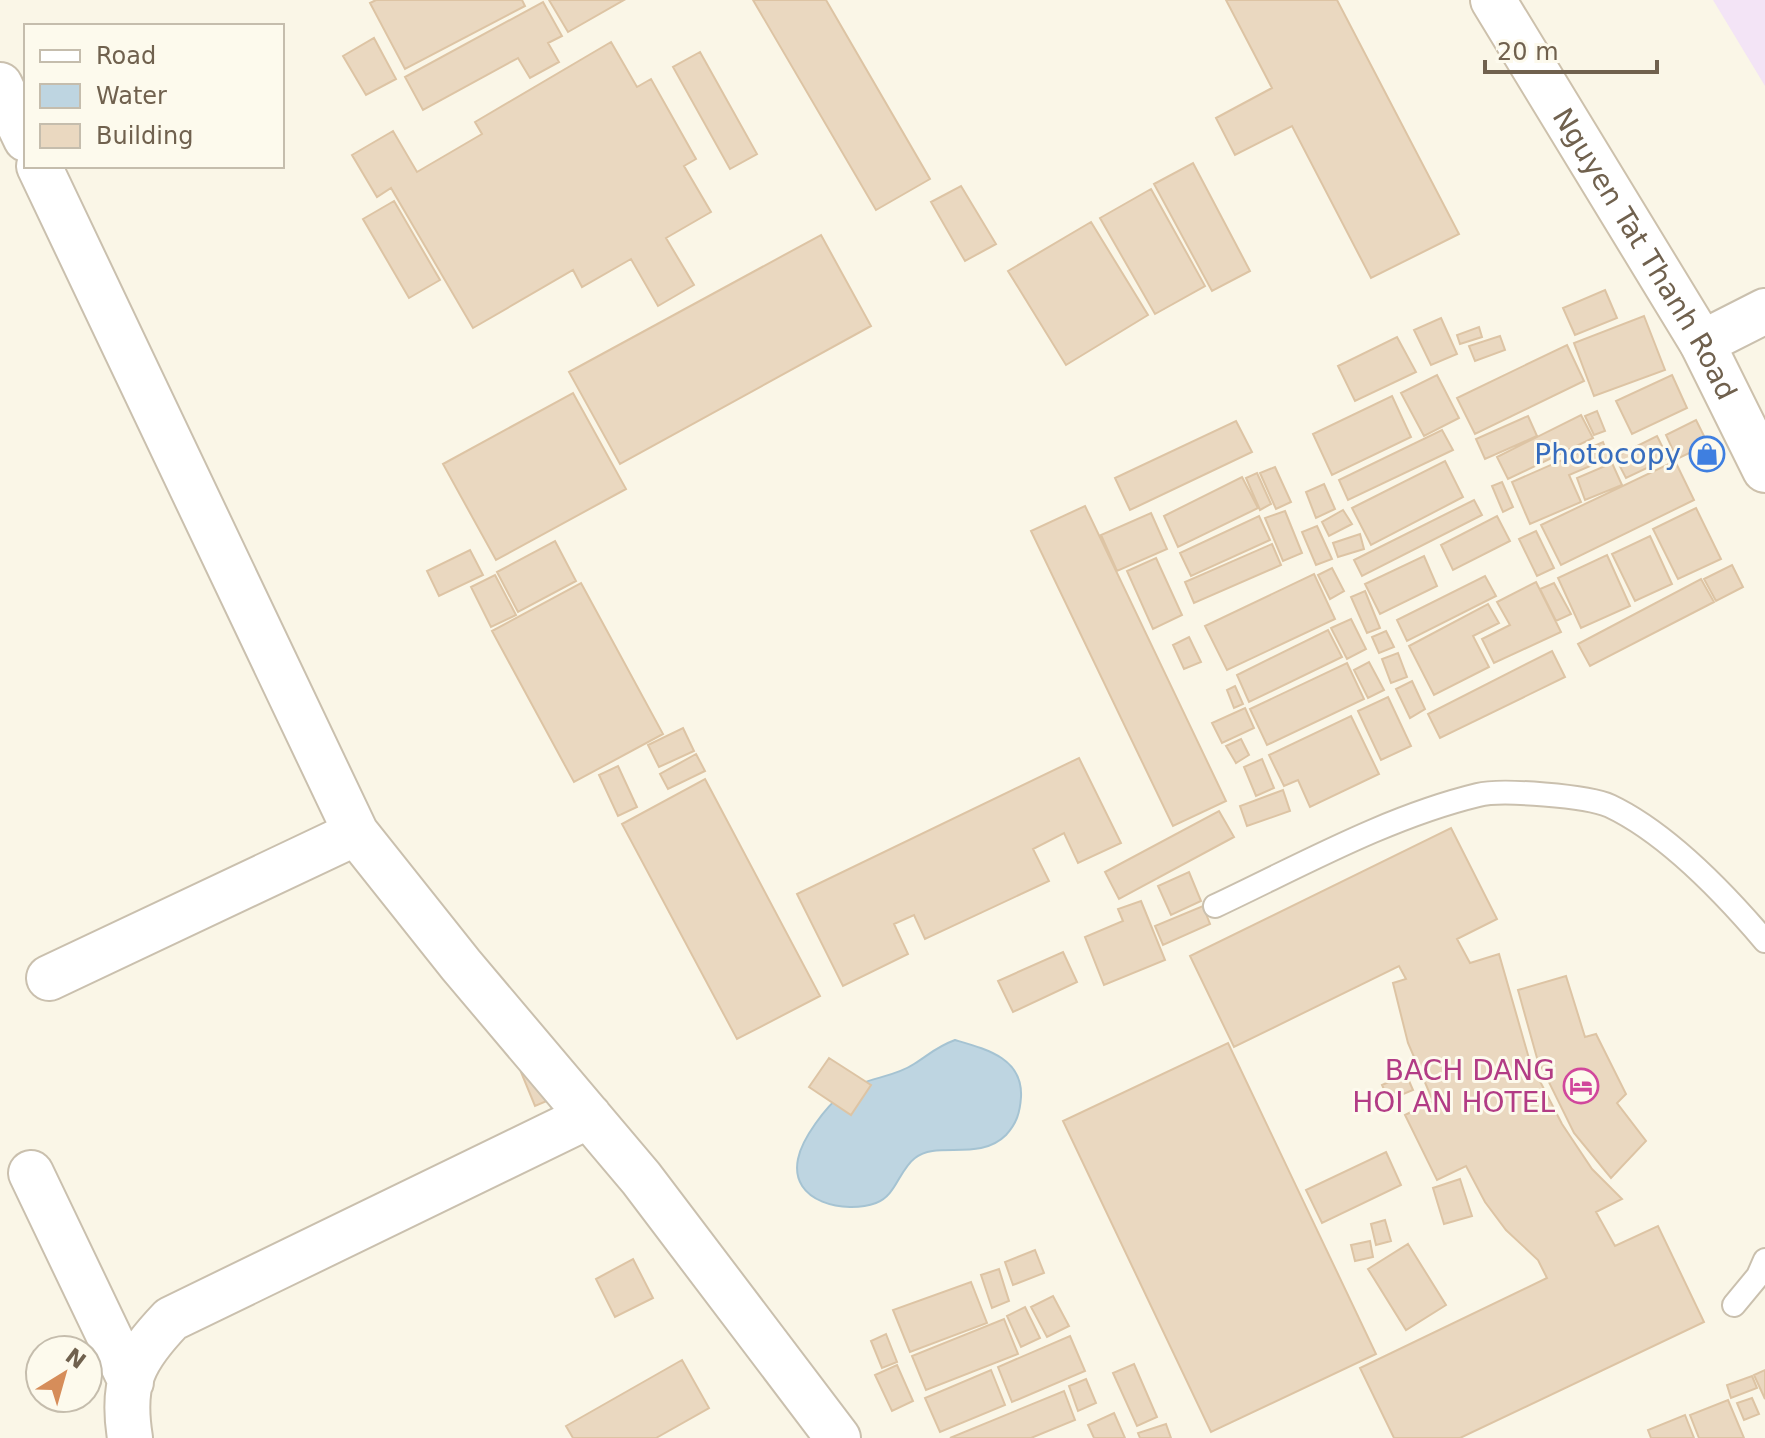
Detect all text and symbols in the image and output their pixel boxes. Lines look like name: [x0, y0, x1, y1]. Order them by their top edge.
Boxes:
legend: [24, 24, 284, 168]
scale bar: [1485, 24, 1657, 74]
text: 20 m: [1497, 38, 1559, 66]
text: Road: [96, 42, 156, 70]
text: Water: [96, 82, 167, 110]
street label: Nguyen Tat Thanh Road: [1546, 102, 1744, 405]
text: Building: [96, 122, 193, 150]
shop icon: Photocopy: [1688, 435, 1726, 473]
place label: Photocopy: [1534, 438, 1681, 471]
place label: BACH DANG HOI AN HOTEL: [1352, 1054, 1555, 1119]
hotel icon: BACH DANG HOI AN HOTEL: [1562, 1067, 1600, 1105]
north arrow: [24, 1334, 104, 1414]
text: N: [61, 1343, 91, 1374]

